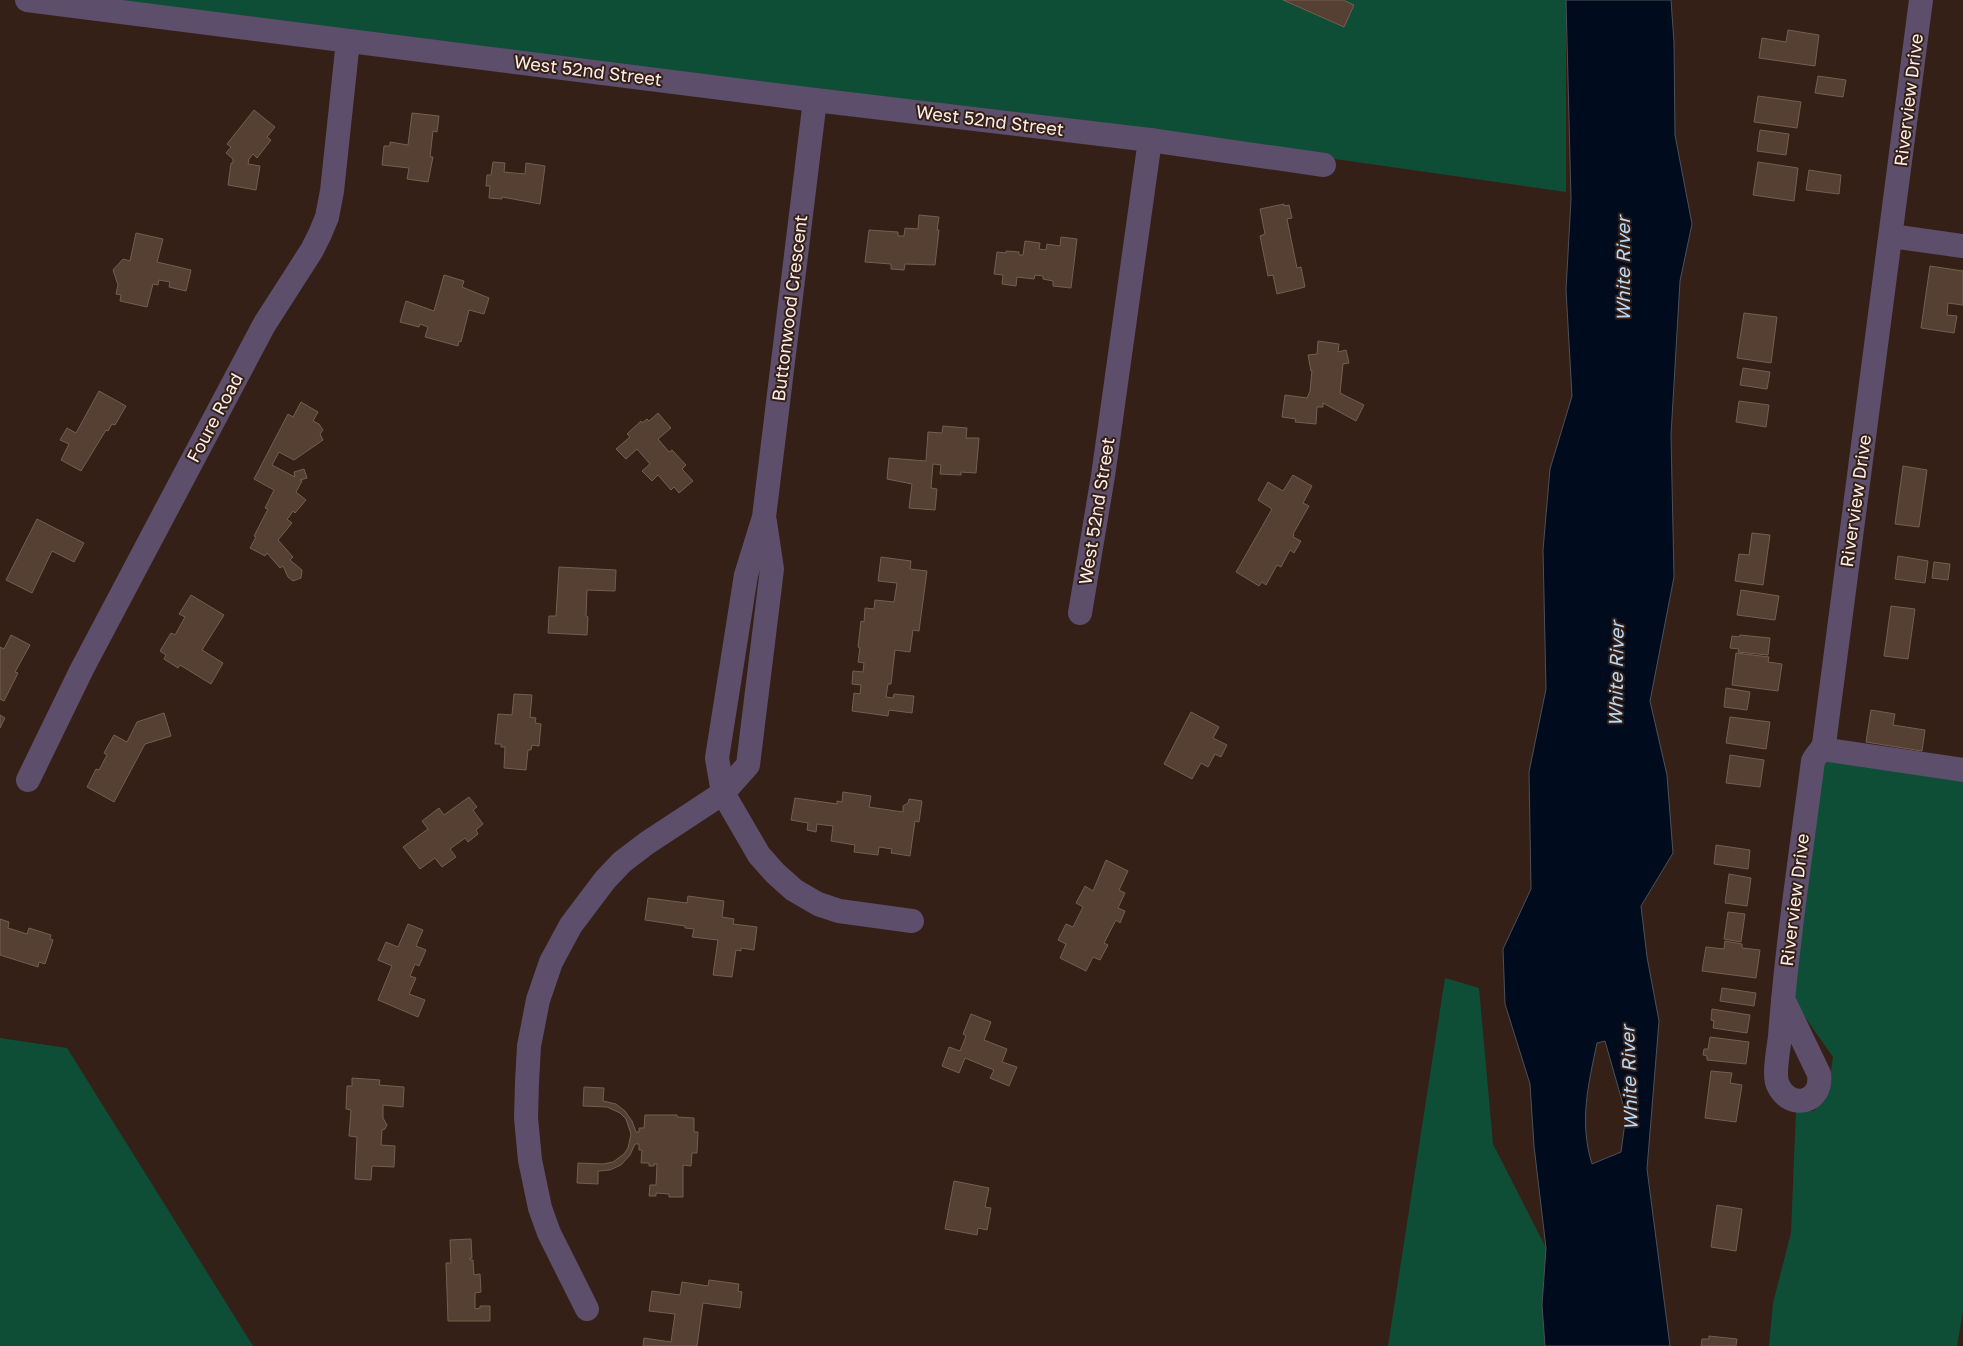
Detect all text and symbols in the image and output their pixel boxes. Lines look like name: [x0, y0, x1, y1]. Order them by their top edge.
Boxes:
street label: Riverview Drive: [1889, 32, 1927, 168]
street label: West 52nd Street: [513, 50, 663, 90]
street label: West 52nd Street: [915, 100, 1065, 140]
street label: Buttonwood Crescent: [767, 213, 811, 402]
water label: White River: [1611, 214, 1634, 322]
street label: Foure Road: [181, 369, 247, 466]
street label: Riverview Drive: [1835, 433, 1875, 569]
street label: West 52nd Street: [1073, 436, 1119, 586]
water label: White River: [1603, 619, 1628, 727]
street label: Riverview Drive: [1775, 832, 1813, 968]
water label: White River: [1615, 1023, 1642, 1131]

